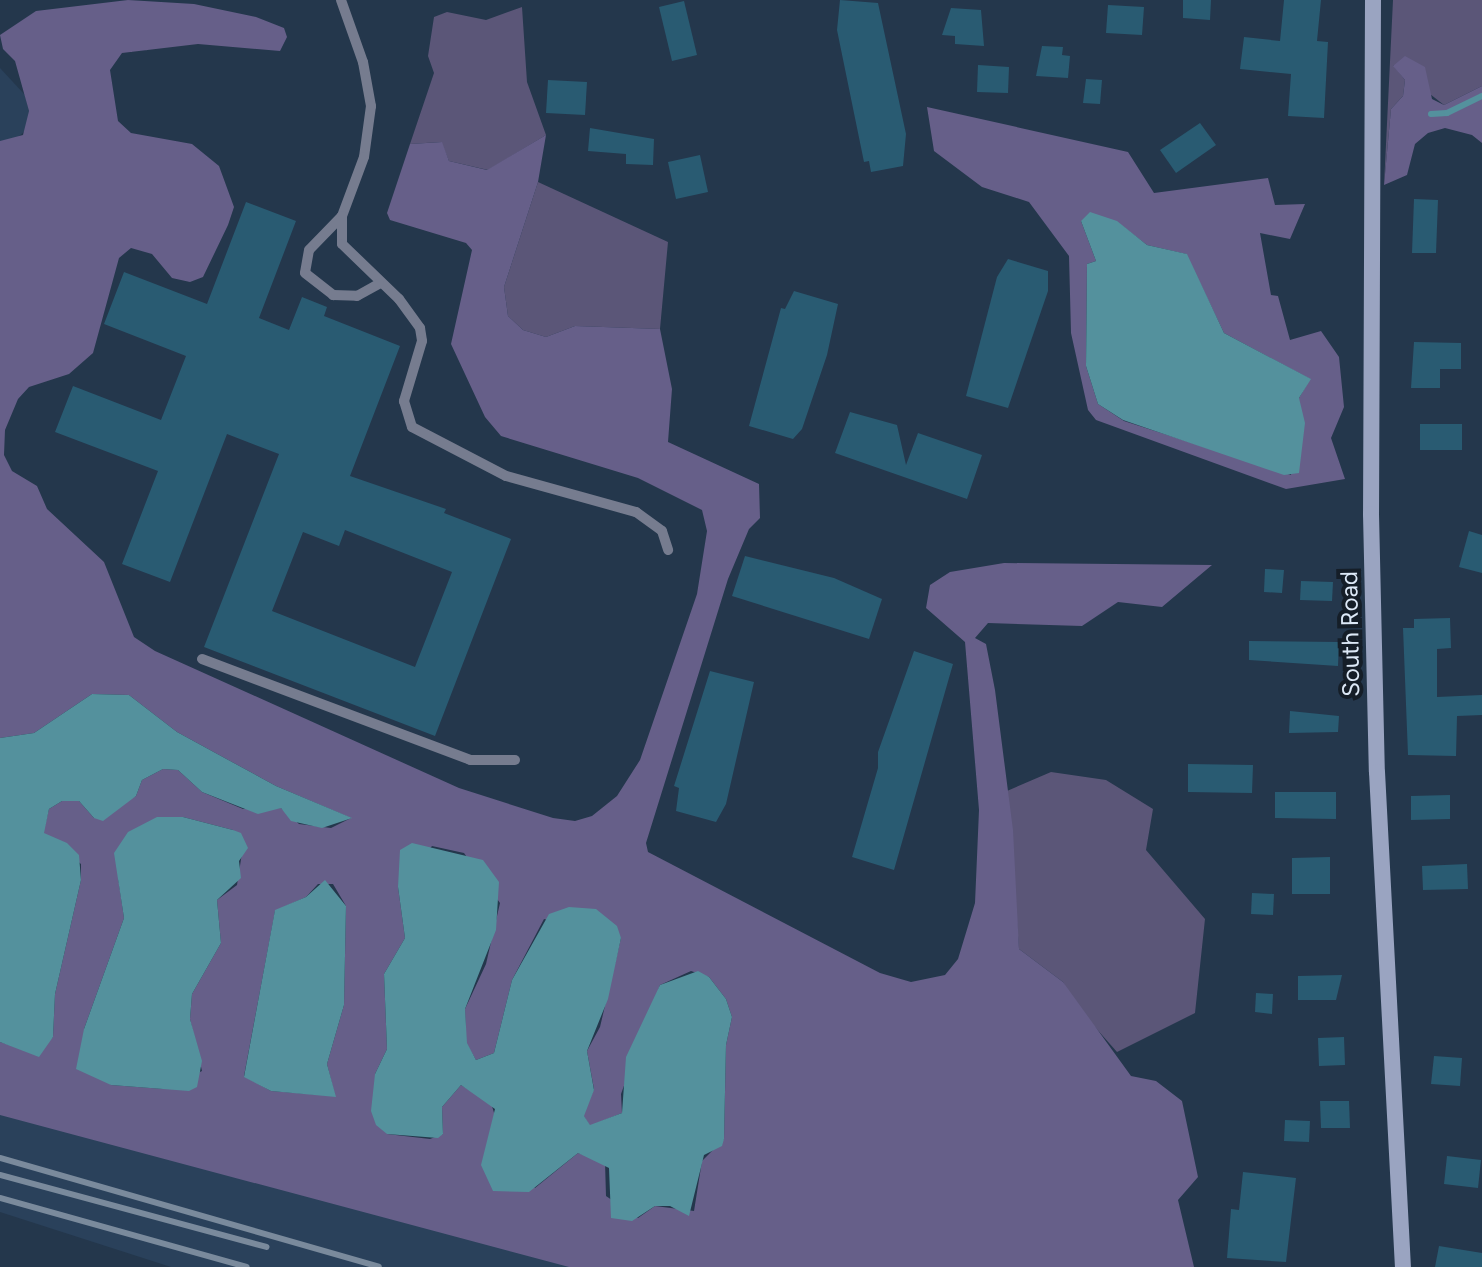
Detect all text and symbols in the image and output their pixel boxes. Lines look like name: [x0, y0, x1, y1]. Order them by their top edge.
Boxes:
street label: South Road: [1335, 571, 1365, 697]

